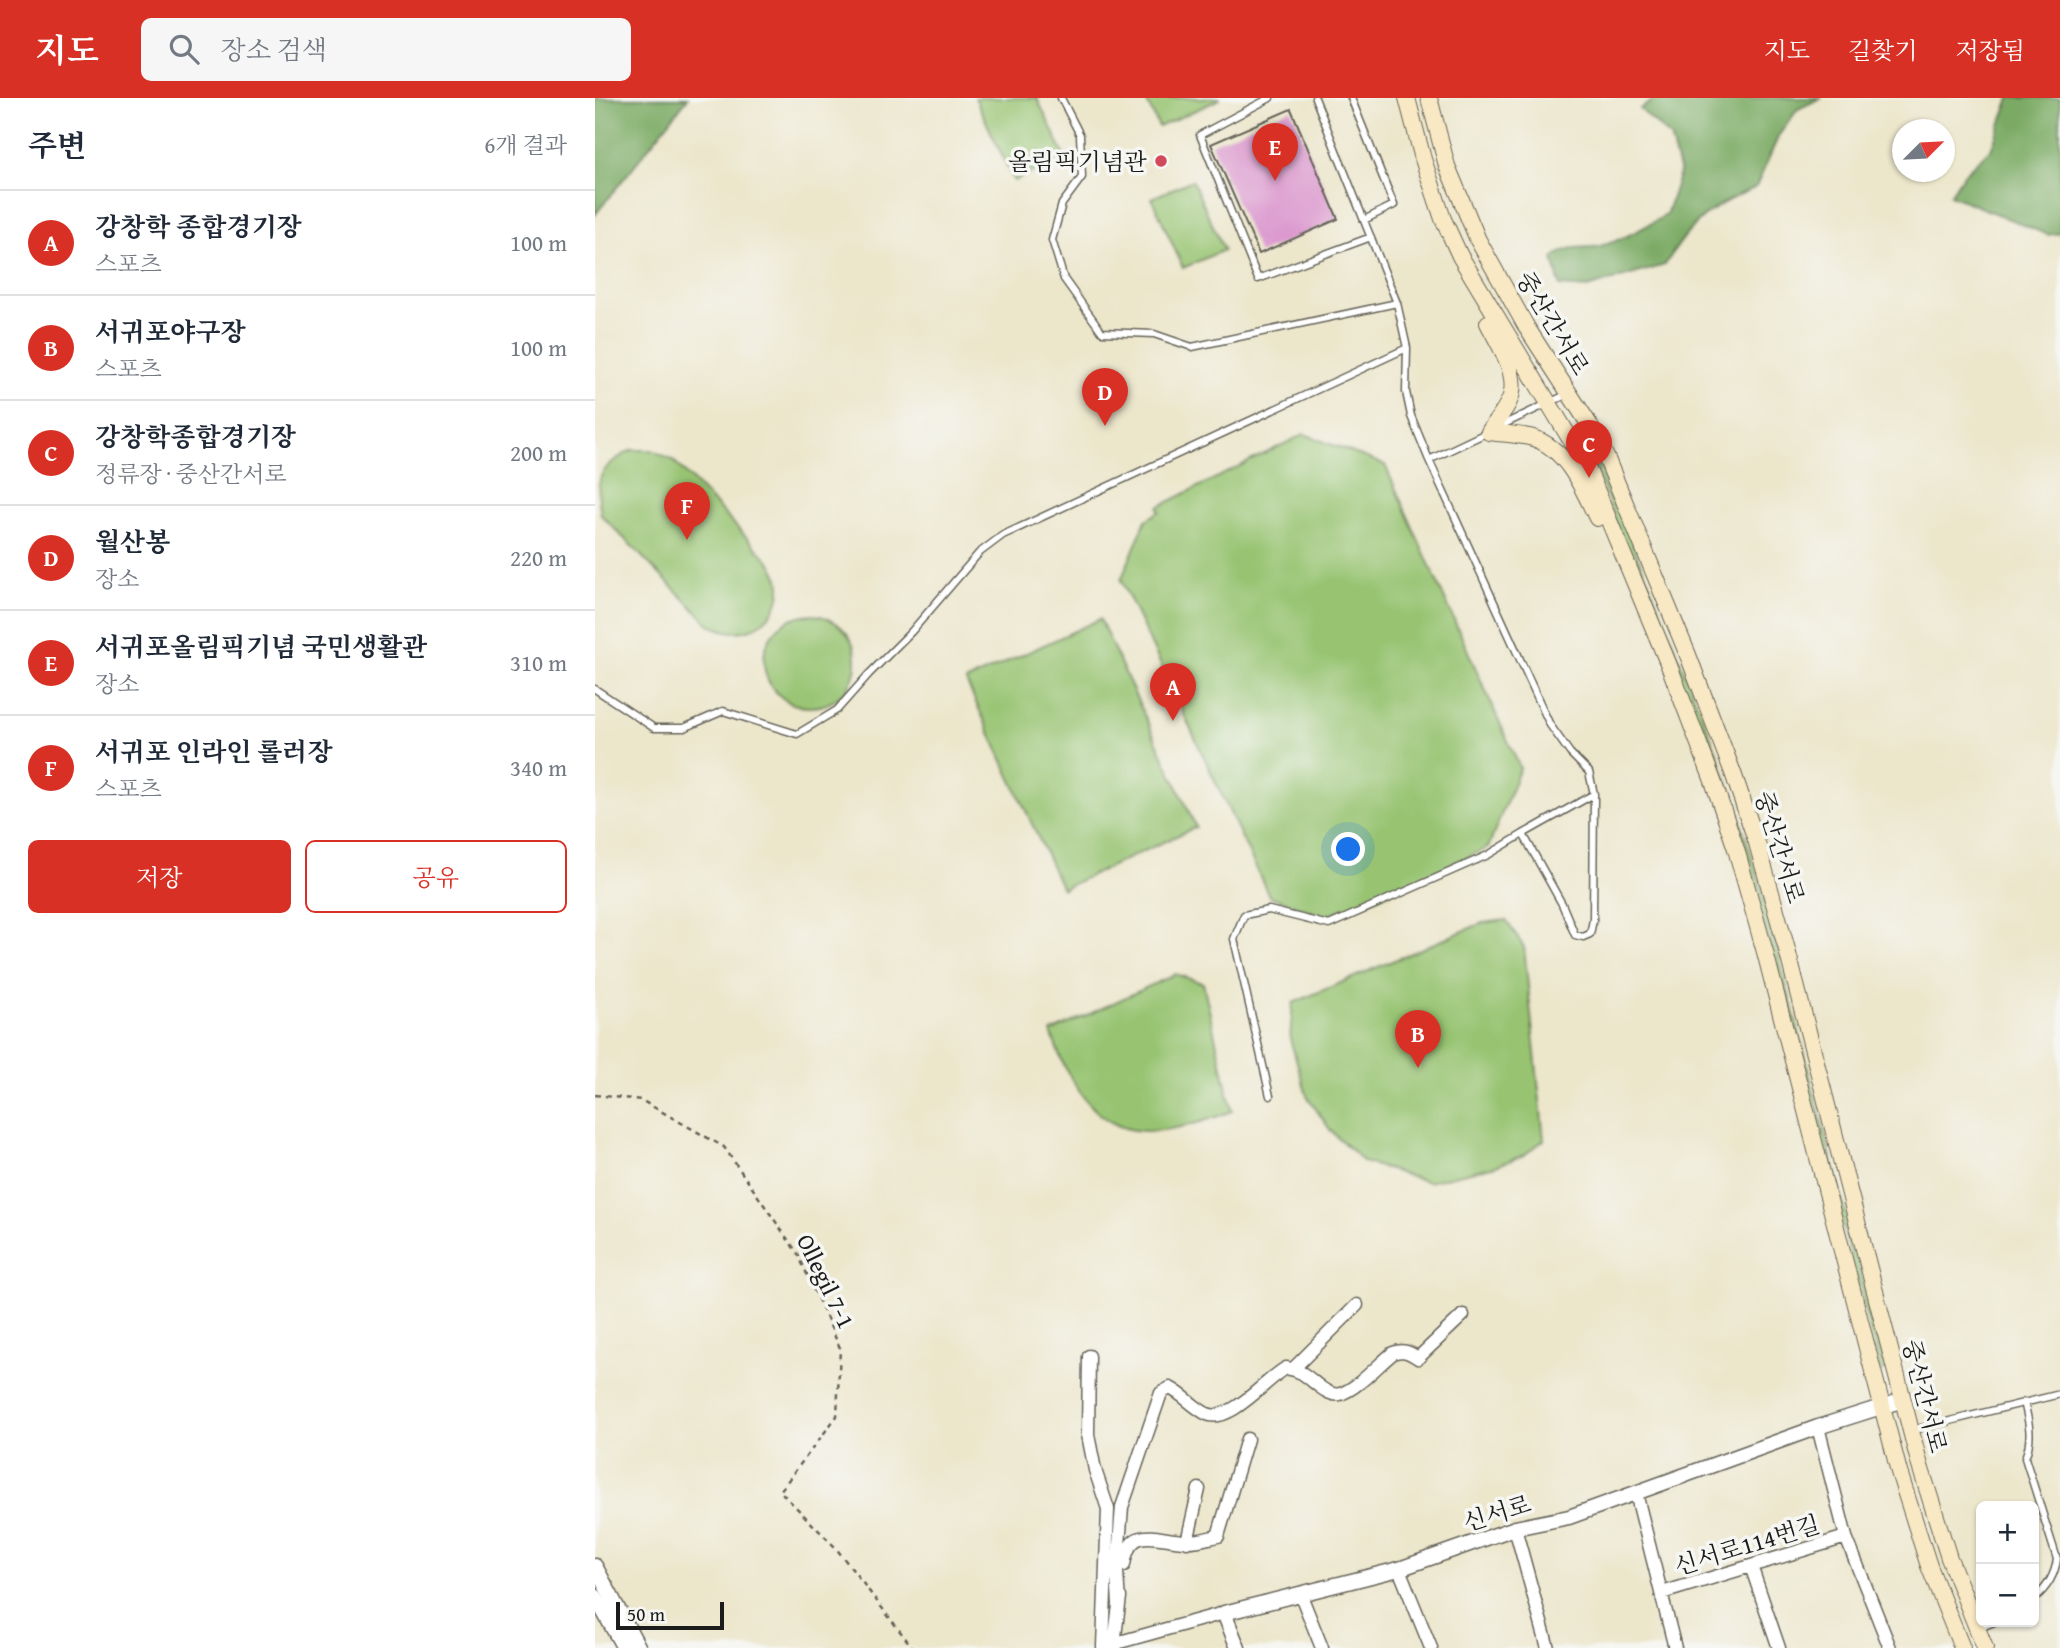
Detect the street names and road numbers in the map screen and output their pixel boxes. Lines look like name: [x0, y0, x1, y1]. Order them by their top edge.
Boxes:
street label: 중산간서로: [1508, 264, 1598, 382]
street label: 중산간서로: [1746, 786, 1814, 908]
street label: Ollegil 7-1: [788, 1228, 864, 1334]
street label: 중산간서로: [1894, 1336, 1956, 1456]
street label: 신서로: [1459, 1486, 1535, 1540]
street label: 신서로114번길: [1670, 1506, 1824, 1584]

